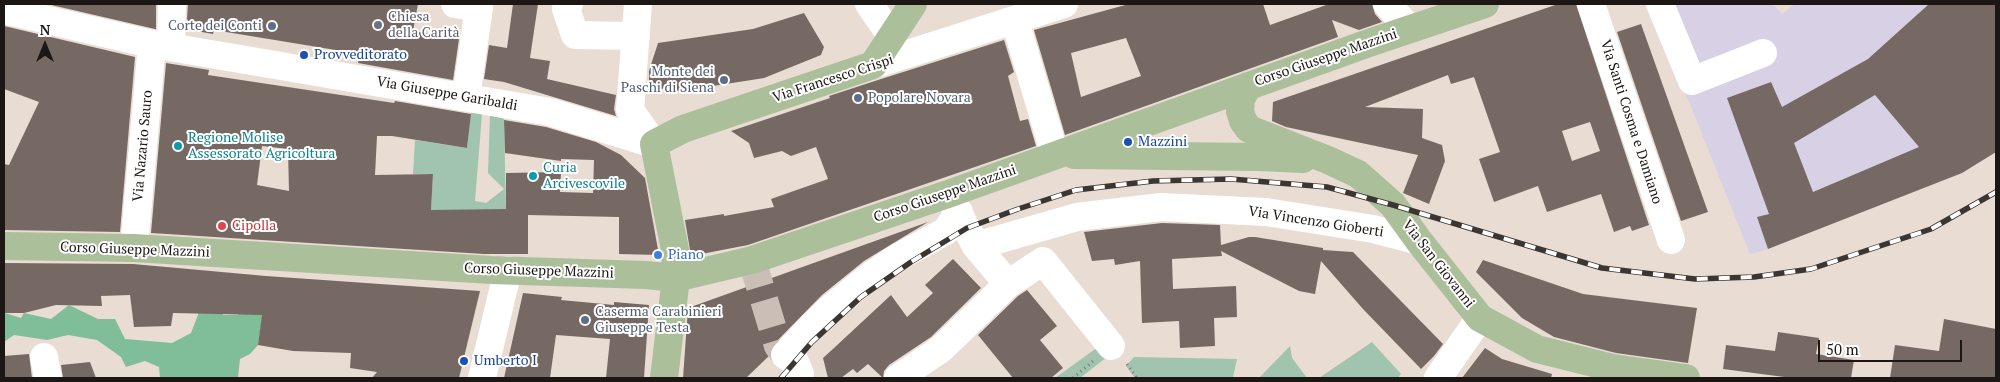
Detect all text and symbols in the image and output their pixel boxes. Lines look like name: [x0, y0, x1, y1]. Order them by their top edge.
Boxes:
place label: Chiesa della Carità: [388, 9, 460, 41]
place label: Corte dei Conti: [168, 18, 262, 34]
marker: Chiesa della Carità: [372, 19, 384, 31]
north arrow: [20, 20, 70, 70]
text: N: [40, 20, 50, 39]
marker: Corte dei Conti: [266, 20, 278, 32]
street label: Corso Giuseppe Mazzini: [1253, 26, 1399, 90]
street label: Via Santi Cosma e Damiano: [1596, 38, 1666, 206]
place label: Provveditorato: [314, 47, 407, 63]
marker: Provveditorato: [298, 49, 310, 61]
street label: Via Francesco Crispi: [770, 52, 896, 106]
place label: Monte dei Paschi di Siena: [621, 64, 714, 96]
street label: Via Giuseppe Garibaldi: [375, 73, 519, 115]
marker: Monte dei Paschi di Siena: [718, 74, 730, 86]
street label: Via Nazario Sauro: [130, 90, 156, 202]
place label: Popolare Novara: [868, 90, 971, 106]
marker: Popolare Novara: [852, 92, 864, 104]
place label: Regione Molise Assessorato Agricoltura: [188, 130, 335, 162]
place label: Mazzini: [1138, 134, 1187, 150]
marker: Mazzini: [1122, 136, 1134, 148]
marker: Regione Molise Assessorato Agricoltura: [172, 140, 184, 152]
place label: Curia Arcivescovile: [543, 160, 625, 192]
street label: Corso Giuseppe Mazzini: [872, 162, 1018, 226]
marker: Curia Arcivescovile: [527, 170, 539, 182]
street label: Via Vincenzo Gioberti: [1247, 203, 1385, 241]
street label: Via San Giovanni: [1398, 217, 1478, 311]
place label: Cipolla: [232, 218, 276, 234]
marker: Cipolla: [216, 220, 228, 232]
street label: Corso Giuseppe Mazzini: [60, 239, 210, 261]
place label: Piano: [668, 247, 704, 263]
marker: Piano: [652, 249, 664, 261]
street label: Corso Giuseppe Mazzini: [464, 260, 614, 282]
place label: Caserma Carabinieri Giuseppe Testa: [595, 304, 722, 336]
marker: Caserma Carabinieri Giuseppe Testa: [579, 314, 591, 326]
scale bar: [1820, 330, 1964, 362]
text: 50 m: [1826, 339, 1859, 359]
place label: Umberto I: [474, 353, 537, 369]
marker: Umberto I: [458, 355, 470, 367]

